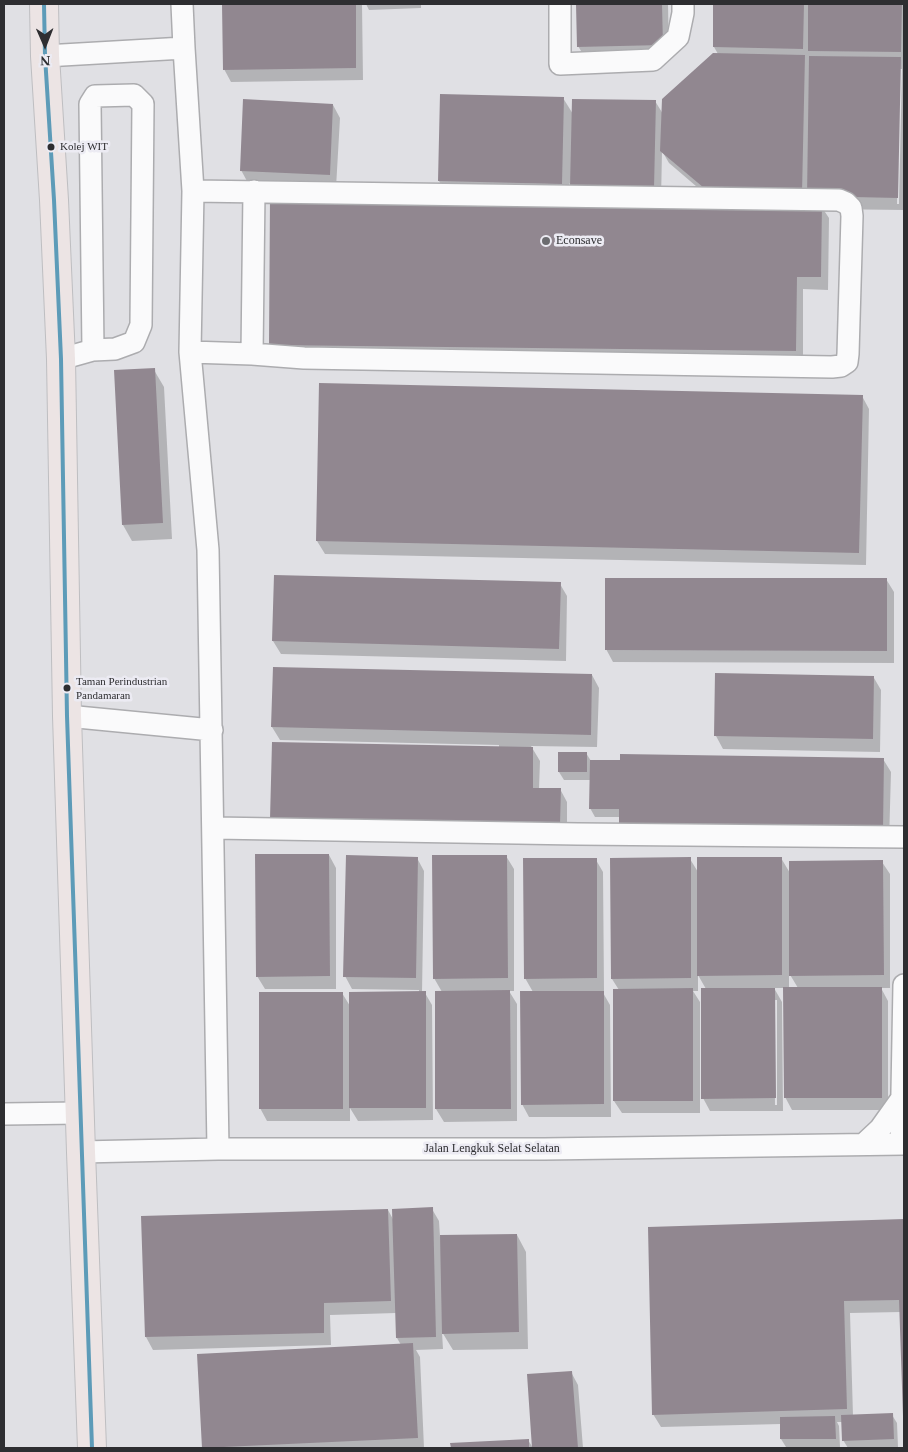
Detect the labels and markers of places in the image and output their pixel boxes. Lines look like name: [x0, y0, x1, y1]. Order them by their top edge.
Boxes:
place label: Kolej WIT: [60, 140, 108, 154]
marker: Kolej WIT: [46, 142, 56, 152]
place label: Econsave: [556, 234, 602, 248]
marker: Econsave: [540, 235, 552, 247]
place label: Taman Perindustrian Pandamaran: [76, 675, 167, 701]
marker: Taman Perindustrian Pandamaran: [62, 683, 72, 693]

